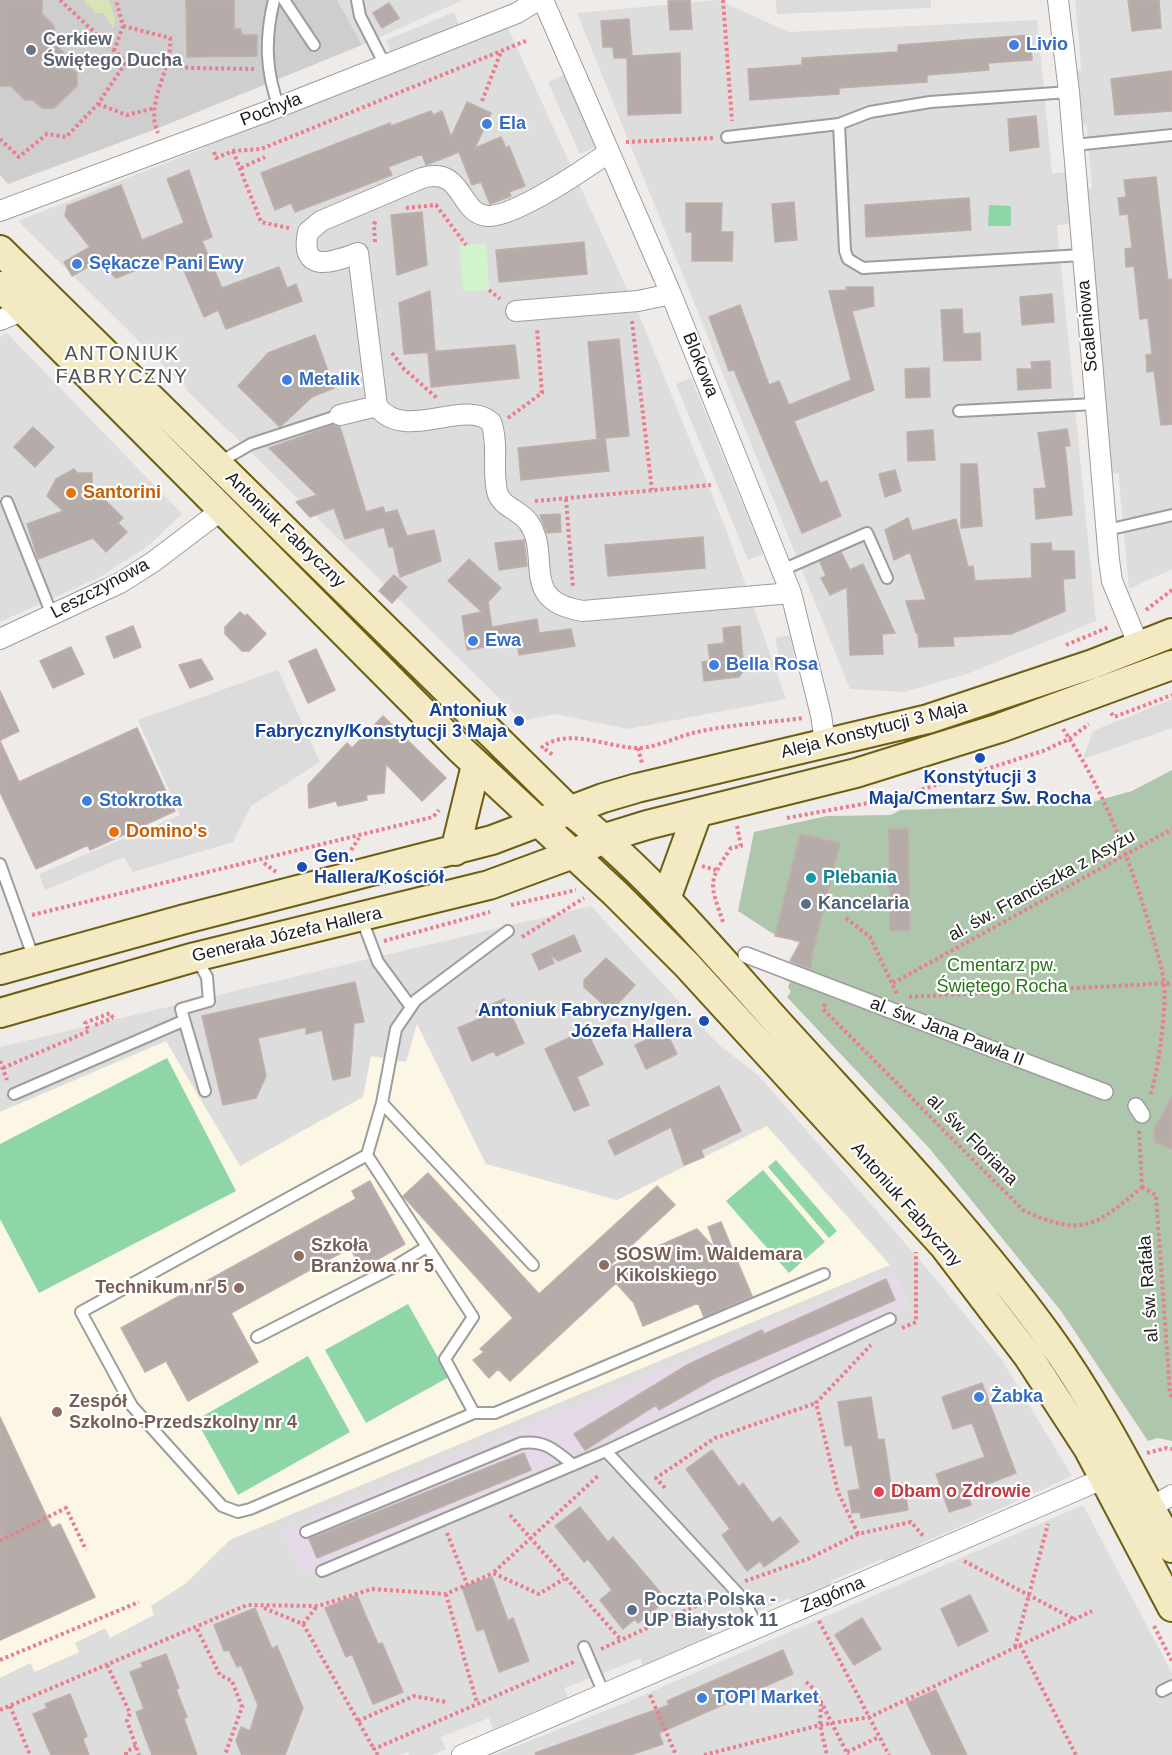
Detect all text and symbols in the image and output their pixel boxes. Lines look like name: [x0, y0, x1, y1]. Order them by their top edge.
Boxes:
place label: Cerkiew Świętego Ducha: [43, 29, 182, 72]
place label: Livio: [1026, 34, 1068, 56]
marker: Livio: [1007, 38, 1021, 52]
marker: Cerkiew Świętego Ducha: [24, 43, 38, 57]
street label: Pochyła: [237, 88, 305, 132]
place label: Ela: [499, 113, 526, 135]
marker: Ela: [480, 117, 494, 131]
place label: Sękacze Pani Ewy: [89, 253, 244, 275]
marker: Sękacze Pani Ewy: [70, 257, 84, 271]
street label: Scaleniowa: [1073, 279, 1103, 373]
street label: Blokowa: [677, 329, 723, 401]
district label: ANTONIUK FABRYCZNY: [55, 342, 189, 389]
place label: Metalik: [299, 369, 360, 391]
marker: Metalik: [280, 373, 294, 387]
street label: Antoniuk Fabryczny: [221, 467, 349, 593]
place label: Santorini: [83, 482, 161, 504]
marker: Santorini: [64, 486, 78, 500]
street label: Leszczynowa: [47, 554, 153, 624]
place label: Ewa: [485, 630, 521, 652]
marker: Ewa: [466, 634, 480, 648]
place label: Bella Rosa: [726, 654, 818, 676]
marker: Bella Rosa: [707, 658, 721, 672]
street label: Aleja Konstytucji 3 Maja: [779, 696, 969, 764]
place label: Antoniuk Fabryczny/Konstytucji 3 Maja: [255, 700, 507, 742]
marker: Antoniuk Fabryczny/Konstytucji 3 Maja: [512, 714, 526, 728]
marker: Konstytucji 3 Maja/Cmentarz Św. Rocha: [973, 751, 987, 765]
place label: Konstytucji 3 Maja/Cmentarz Św. Rocha: [869, 767, 1091, 810]
place label: Stokrotka: [99, 790, 182, 812]
marker: Stokrotka: [80, 794, 94, 808]
place label: Domino's: [126, 821, 207, 843]
marker: Domino's: [107, 825, 121, 839]
street label: al. św. Franciszka z Asyżu: [945, 826, 1139, 946]
place label: Gen. Hallera/Kościół: [314, 846, 444, 888]
marker: Gen. Hallera/Kościół: [295, 860, 309, 874]
place label: Plebania: [823, 867, 897, 889]
marker: Plebania: [804, 871, 818, 885]
place label: Kancelaria: [818, 893, 909, 915]
marker: Kancelaria: [799, 897, 813, 911]
street label: Generała Józefa Hallera: [190, 903, 384, 967]
park label: Cmentarz pw. Świętego Rocha: [936, 955, 1068, 998]
street label: al. św. Jana Pawła II: [867, 993, 1027, 1071]
place label: Antoniuk Fabryczny/gen. Józefa Hallera: [478, 1000, 692, 1042]
marker: Antoniuk Fabryczny/gen. Józefa Hallera: [697, 1014, 711, 1028]
street label: al. św. Floriana: [922, 1090, 1022, 1190]
street label: Antoniuk Fabryczny: [846, 1138, 966, 1272]
place label: Szkoła Branżowa nr 5: [311, 1235, 434, 1278]
street label: al. św. Rafała: [1134, 1235, 1164, 1343]
place label: SOSW im. Waldemara Kikolskiego: [616, 1244, 802, 1286]
marker: Szkoła Branżowa nr 5: [292, 1249, 306, 1263]
marker: SOSW im. Waldemara Kikolskiego: [597, 1258, 611, 1272]
place label: Technikum nr 5: [95, 1277, 227, 1299]
marker: Technikum nr 5: [232, 1281, 246, 1295]
place label: Żabka: [991, 1386, 1043, 1408]
marker: Żabka: [972, 1390, 986, 1404]
place label: Zespół Szkolno-Przedszkolny nr 4: [69, 1391, 297, 1434]
marker: Zespół Szkolno-Przedszkolny nr 4: [50, 1405, 64, 1419]
place label: Dbam o Zdrowie: [891, 1481, 1031, 1503]
marker: Dbam o Zdrowie: [872, 1485, 886, 1499]
street label: Zagórna: [798, 1572, 868, 1618]
place label: Poczta Polska - UP Białystok 11: [644, 1589, 778, 1632]
marker: Poczta Polska - UP Białystok 11: [625, 1603, 639, 1617]
place label: TOPI Market: [714, 1687, 819, 1709]
marker: TOPI Market: [695, 1691, 709, 1705]

